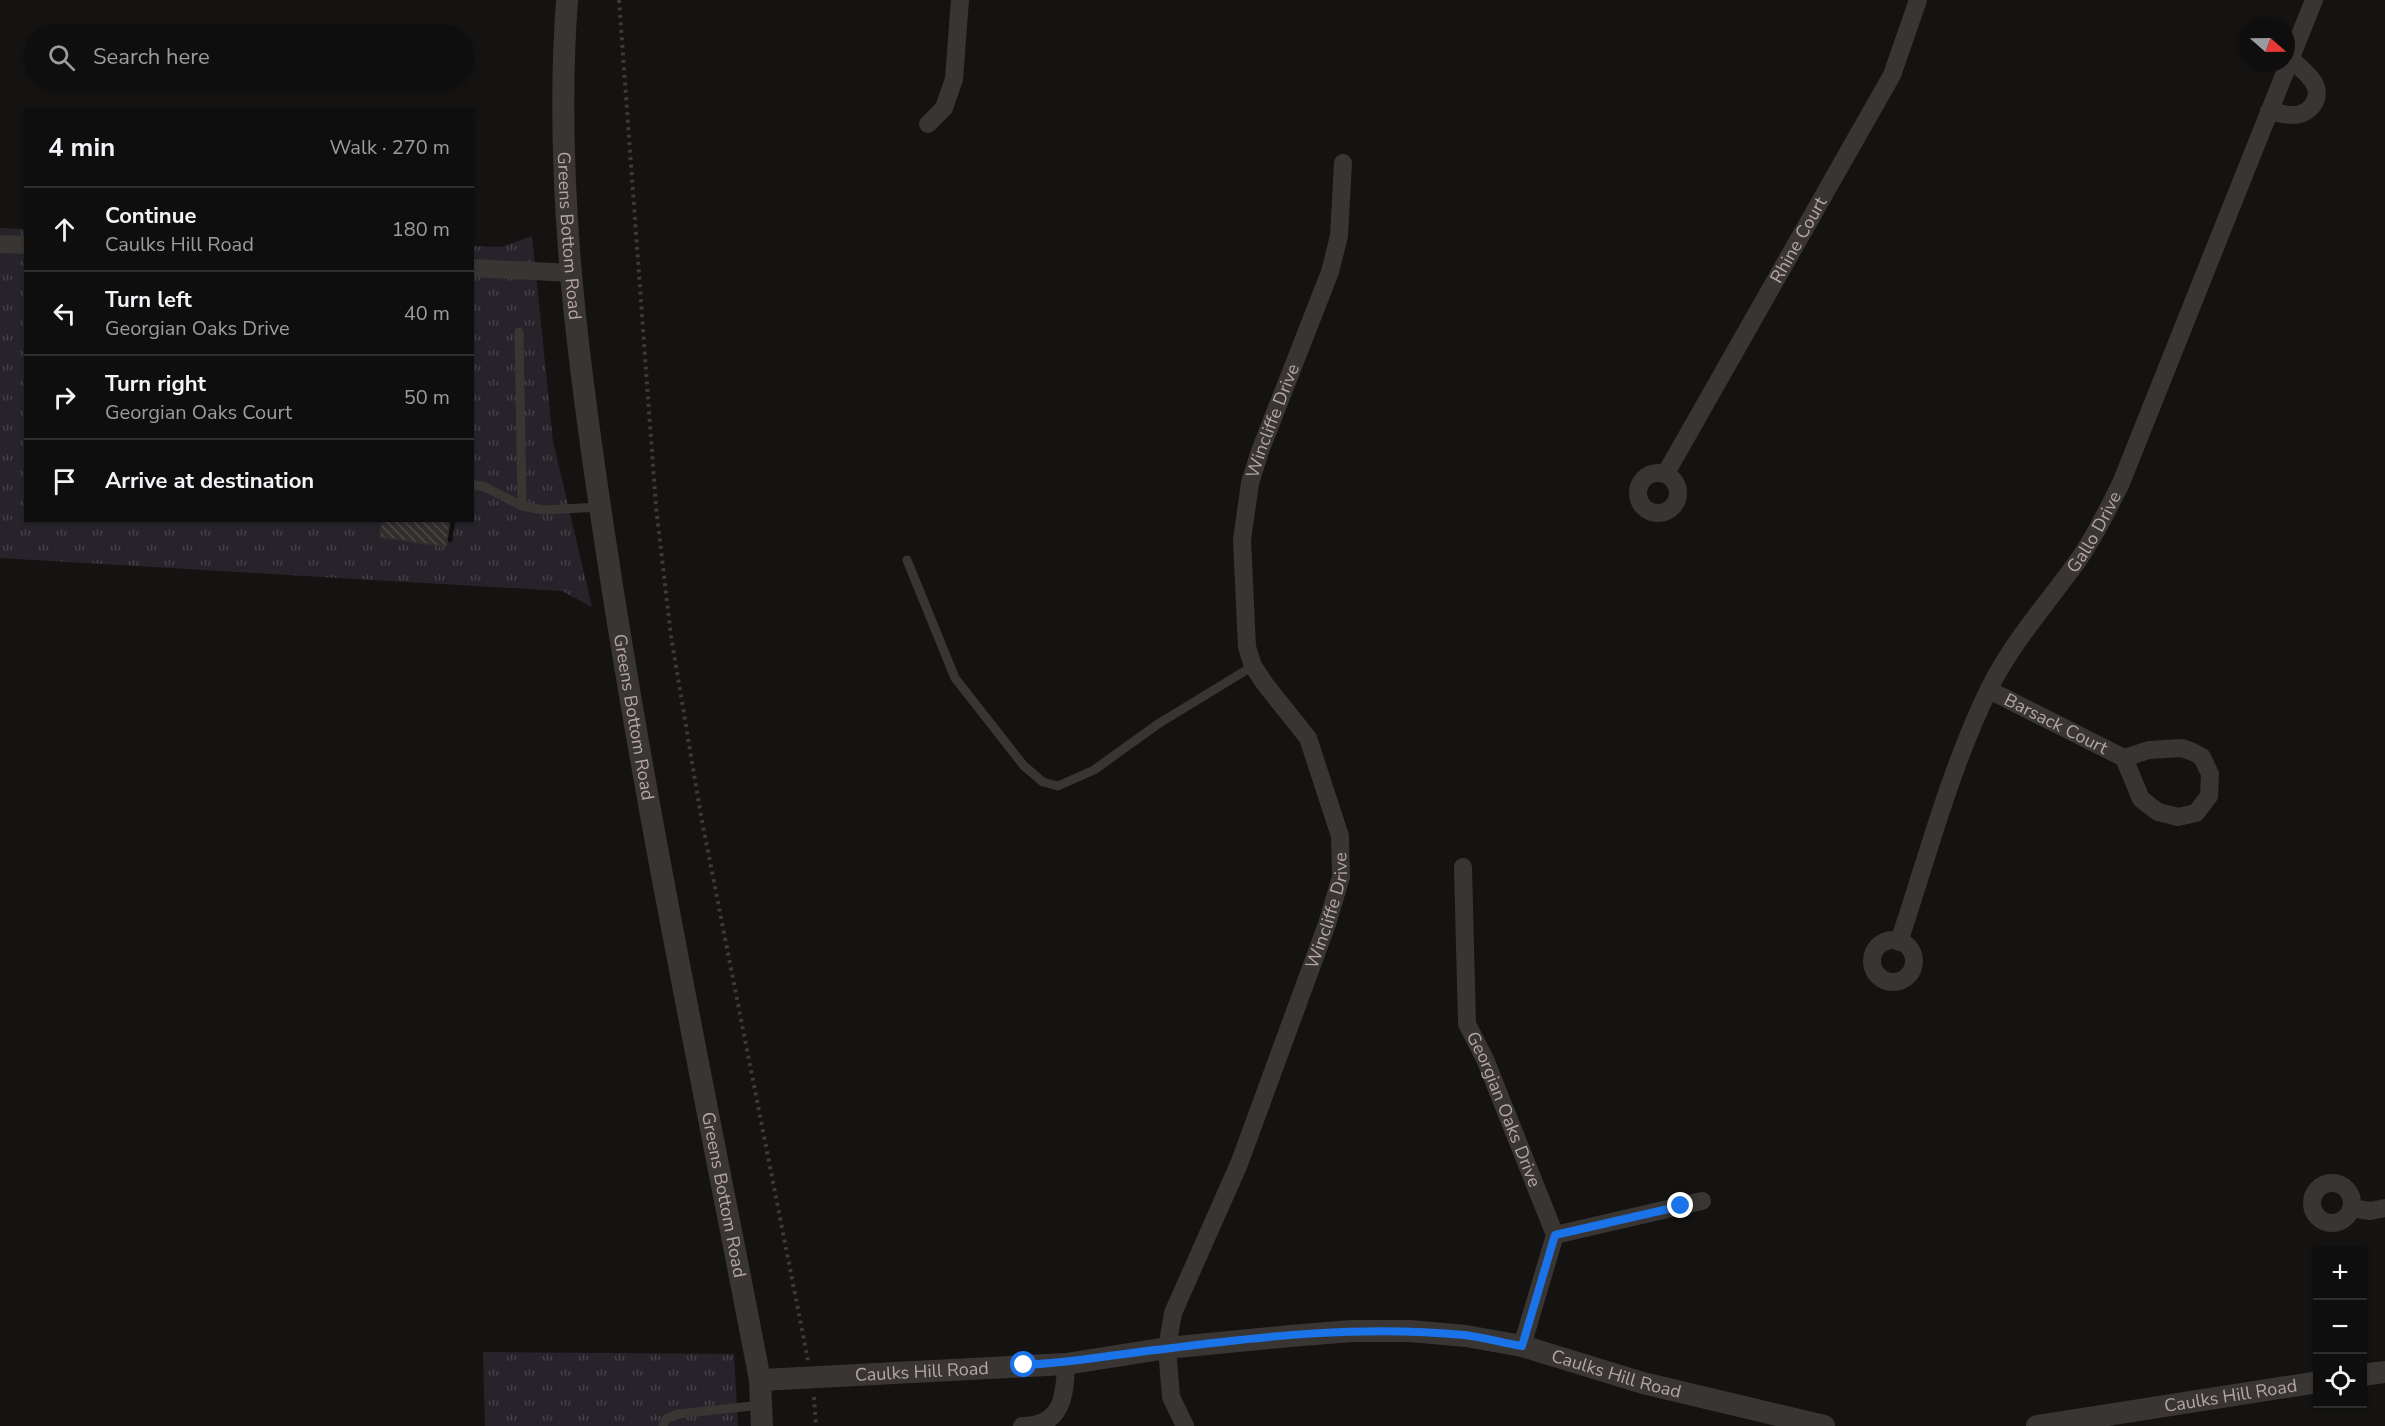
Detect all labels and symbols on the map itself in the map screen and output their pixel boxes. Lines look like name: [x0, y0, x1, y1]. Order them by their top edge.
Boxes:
north arrow: [2241, 18, 2295, 72]
street label: Greens Bottom Road: [552, 151, 587, 321]
street label: Rhine Court: [1764, 192, 1833, 288]
street label: Wincliffe Drive: [1240, 360, 1305, 481]
street label: Gallo Drive: [2061, 487, 2127, 578]
street label: Greens Bottom Road: [608, 632, 660, 802]
street label: Barsack Court: [2000, 688, 2113, 760]
street label: Wincliffe Drive: [1300, 852, 1353, 972]
street label: Georgian Oaks Drive: [1461, 1027, 1547, 1191]
street label: Greens Bottom Road: [696, 1110, 752, 1280]
route end: [1667, 1192, 1693, 1218]
street label: Caulks Hill Road: [1549, 1344, 1684, 1404]
route start: [1010, 1351, 1036, 1377]
street label: Caulks Hill Road: [854, 1356, 989, 1387]
street label: Caulks Hill Road: [2163, 1373, 2299, 1418]

